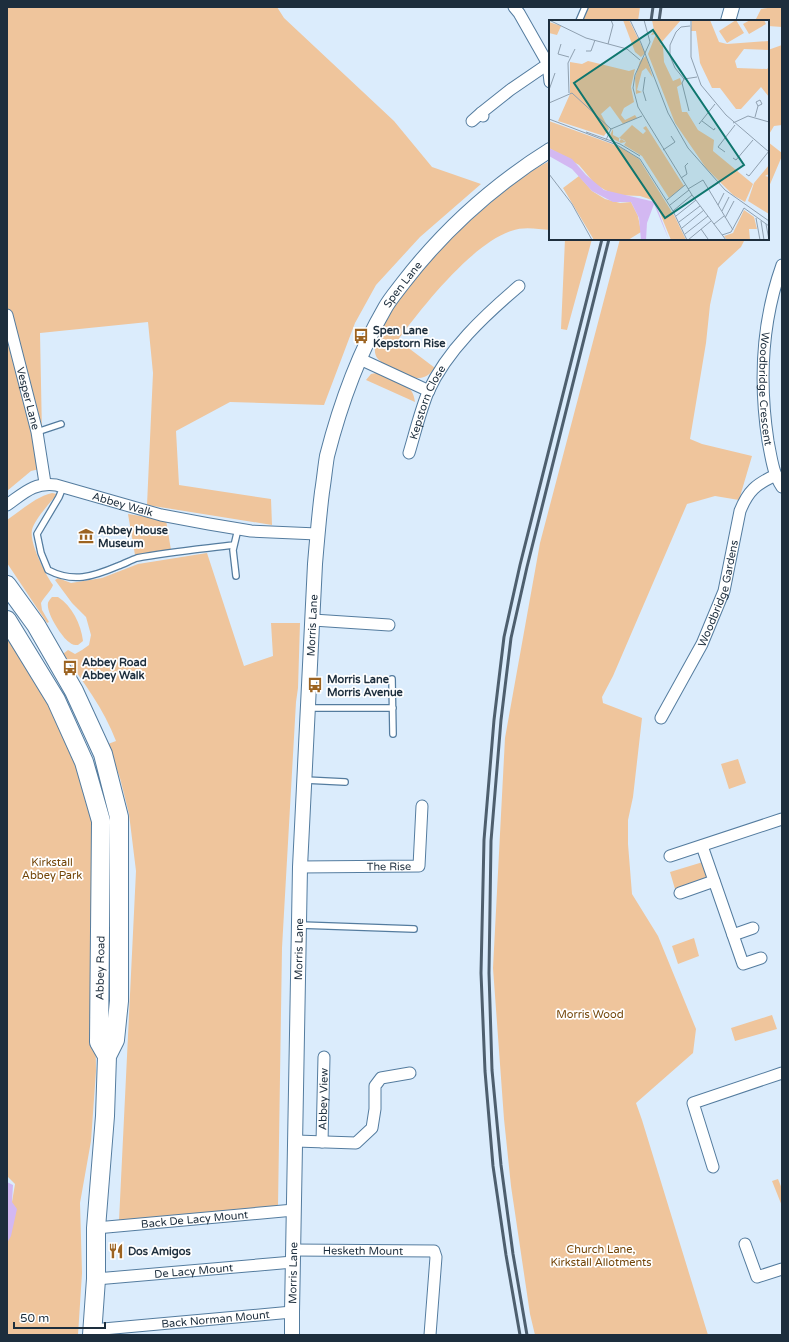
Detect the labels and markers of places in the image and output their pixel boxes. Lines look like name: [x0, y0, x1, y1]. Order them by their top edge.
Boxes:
place label: Spen Lane Kepstorn Rise: [373, 324, 446, 351]
bus stop icon: Spen Lane Kepstorn Rise: [352, 327, 370, 345]
place label: Abbey House Museum: [98, 524, 169, 550]
museum icon: Abbey House Museum: [77, 527, 95, 545]
place label: Abbey Road Abbey Walk: [82, 656, 147, 683]
bus stop icon: Abbey Road Abbey Walk: [61, 659, 79, 677]
place label: Morris Lane Morris Avenue: [327, 673, 404, 699]
bus stop icon: Morris Lane Morris Avenue: [306, 676, 324, 694]
restaurant icon: Dos Amigos: [107, 1242, 125, 1260]
place label: Dos Amigos: [128, 1245, 191, 1259]

